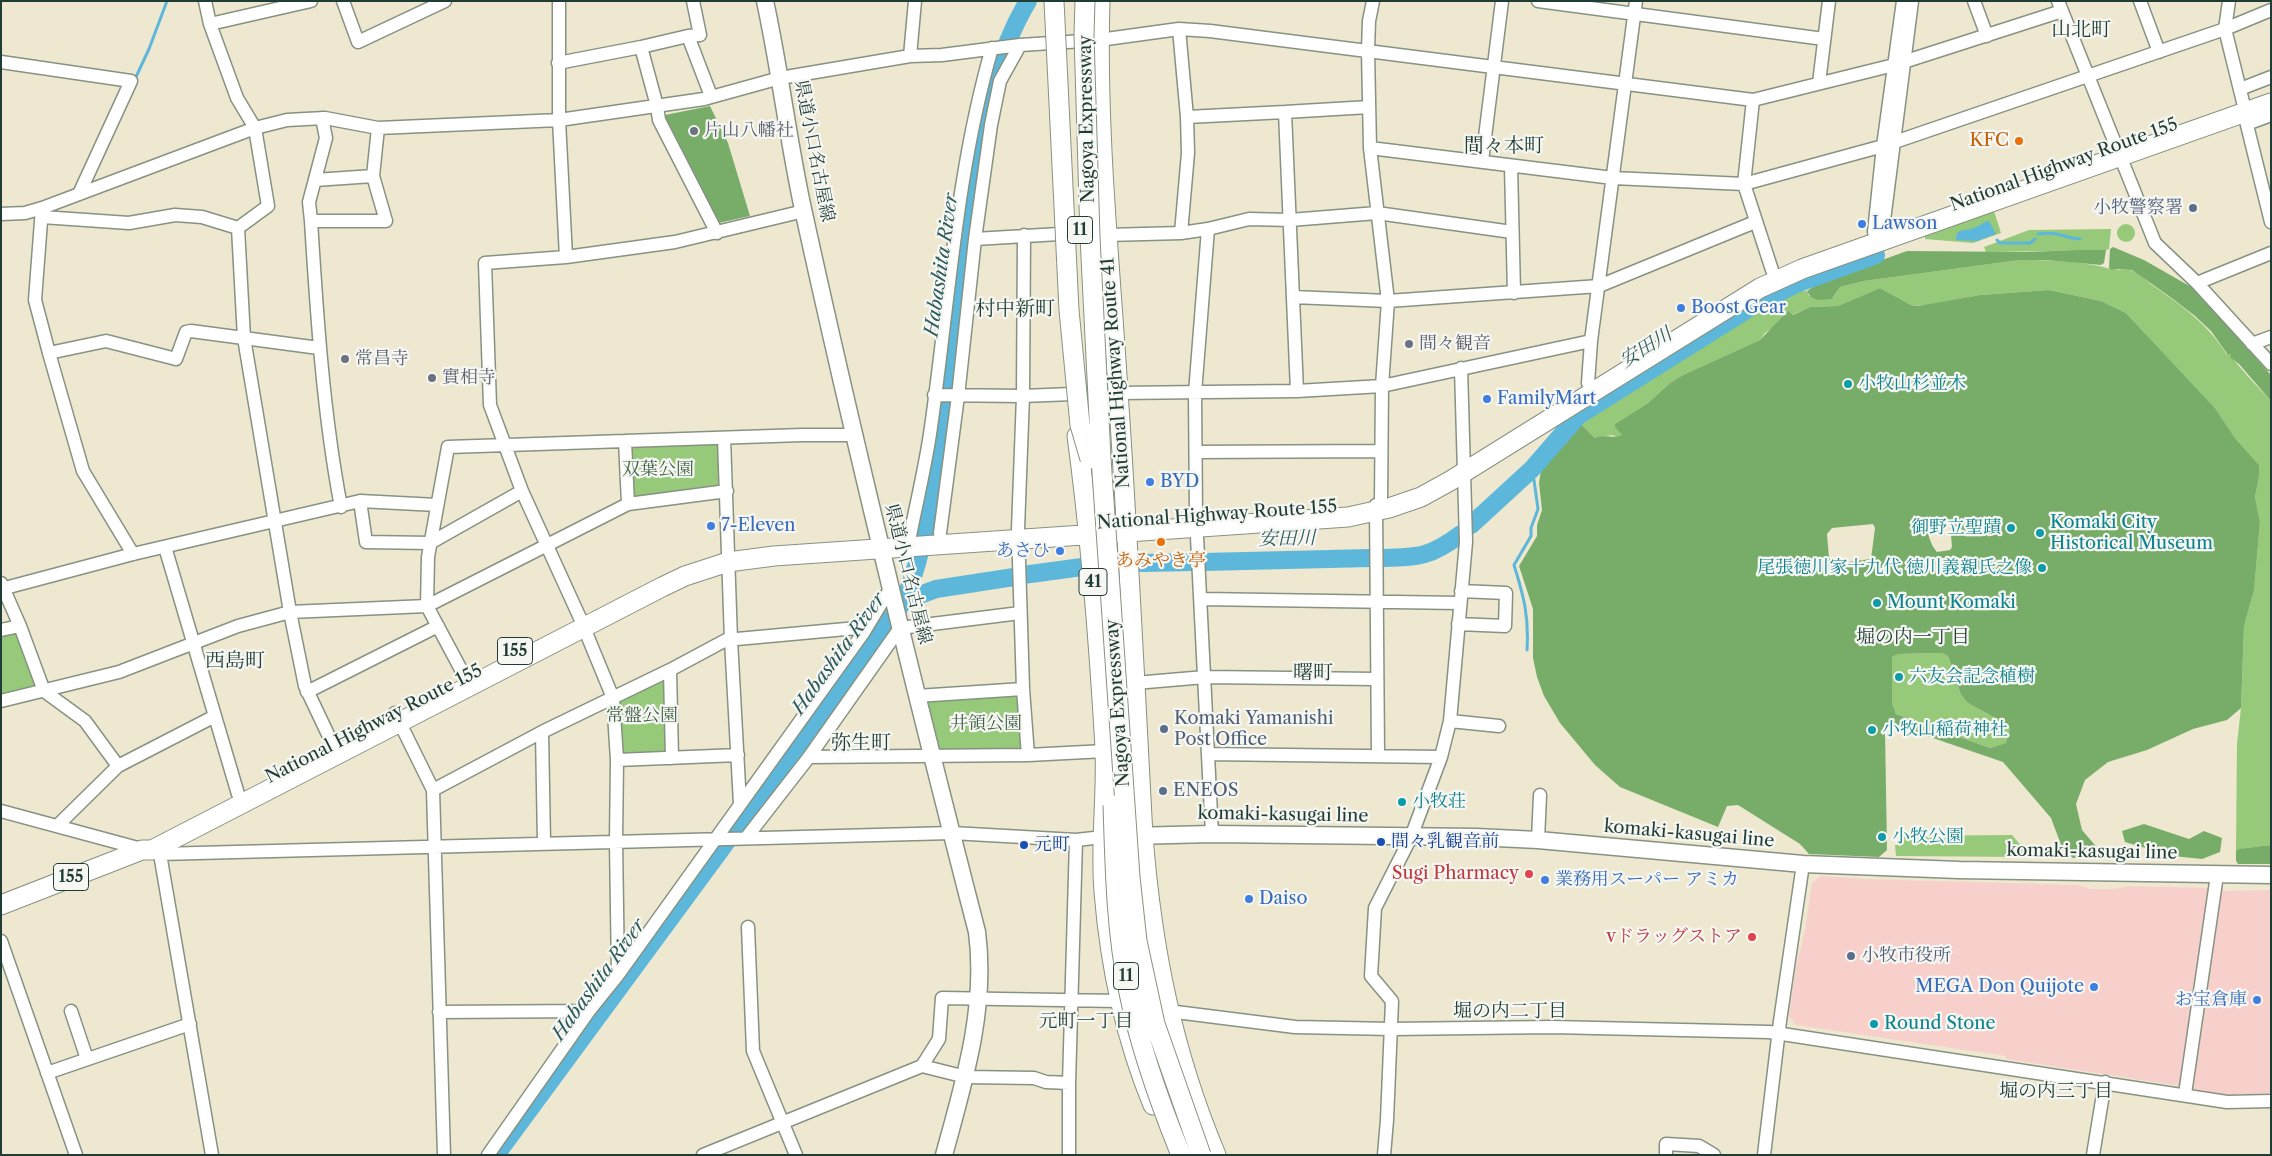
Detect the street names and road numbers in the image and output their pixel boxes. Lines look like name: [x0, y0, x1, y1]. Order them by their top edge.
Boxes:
street label: Nagoya Expressway: [1075, 35, 1099, 203]
street label: 県道小口名古屋線: [790, 78, 838, 224]
street label: National Highway Route 155: [1947, 114, 2181, 216]
road number: 11: [1068, 216, 1092, 244]
street label: National Highway Route 41: [1097, 257, 1135, 489]
street label: National Highway Route 155: [1096, 496, 1338, 534]
street label: 県道小口名古屋線: [880, 502, 936, 646]
road number: 41: [1079, 568, 1107, 596]
street label: Nagoya Expressway: [1101, 618, 1135, 788]
road number: 155: [498, 637, 532, 664]
street label: National Highway Route 155: [262, 660, 486, 788]
street label: komaki-kasugai line: [1197, 803, 1369, 827]
street label: komaki-kasugai line: [1603, 816, 1775, 852]
street label: komaki-kasugai line: [2006, 840, 2178, 864]
road number: 155: [54, 864, 88, 890]
road number: 11: [1114, 962, 1138, 989]

